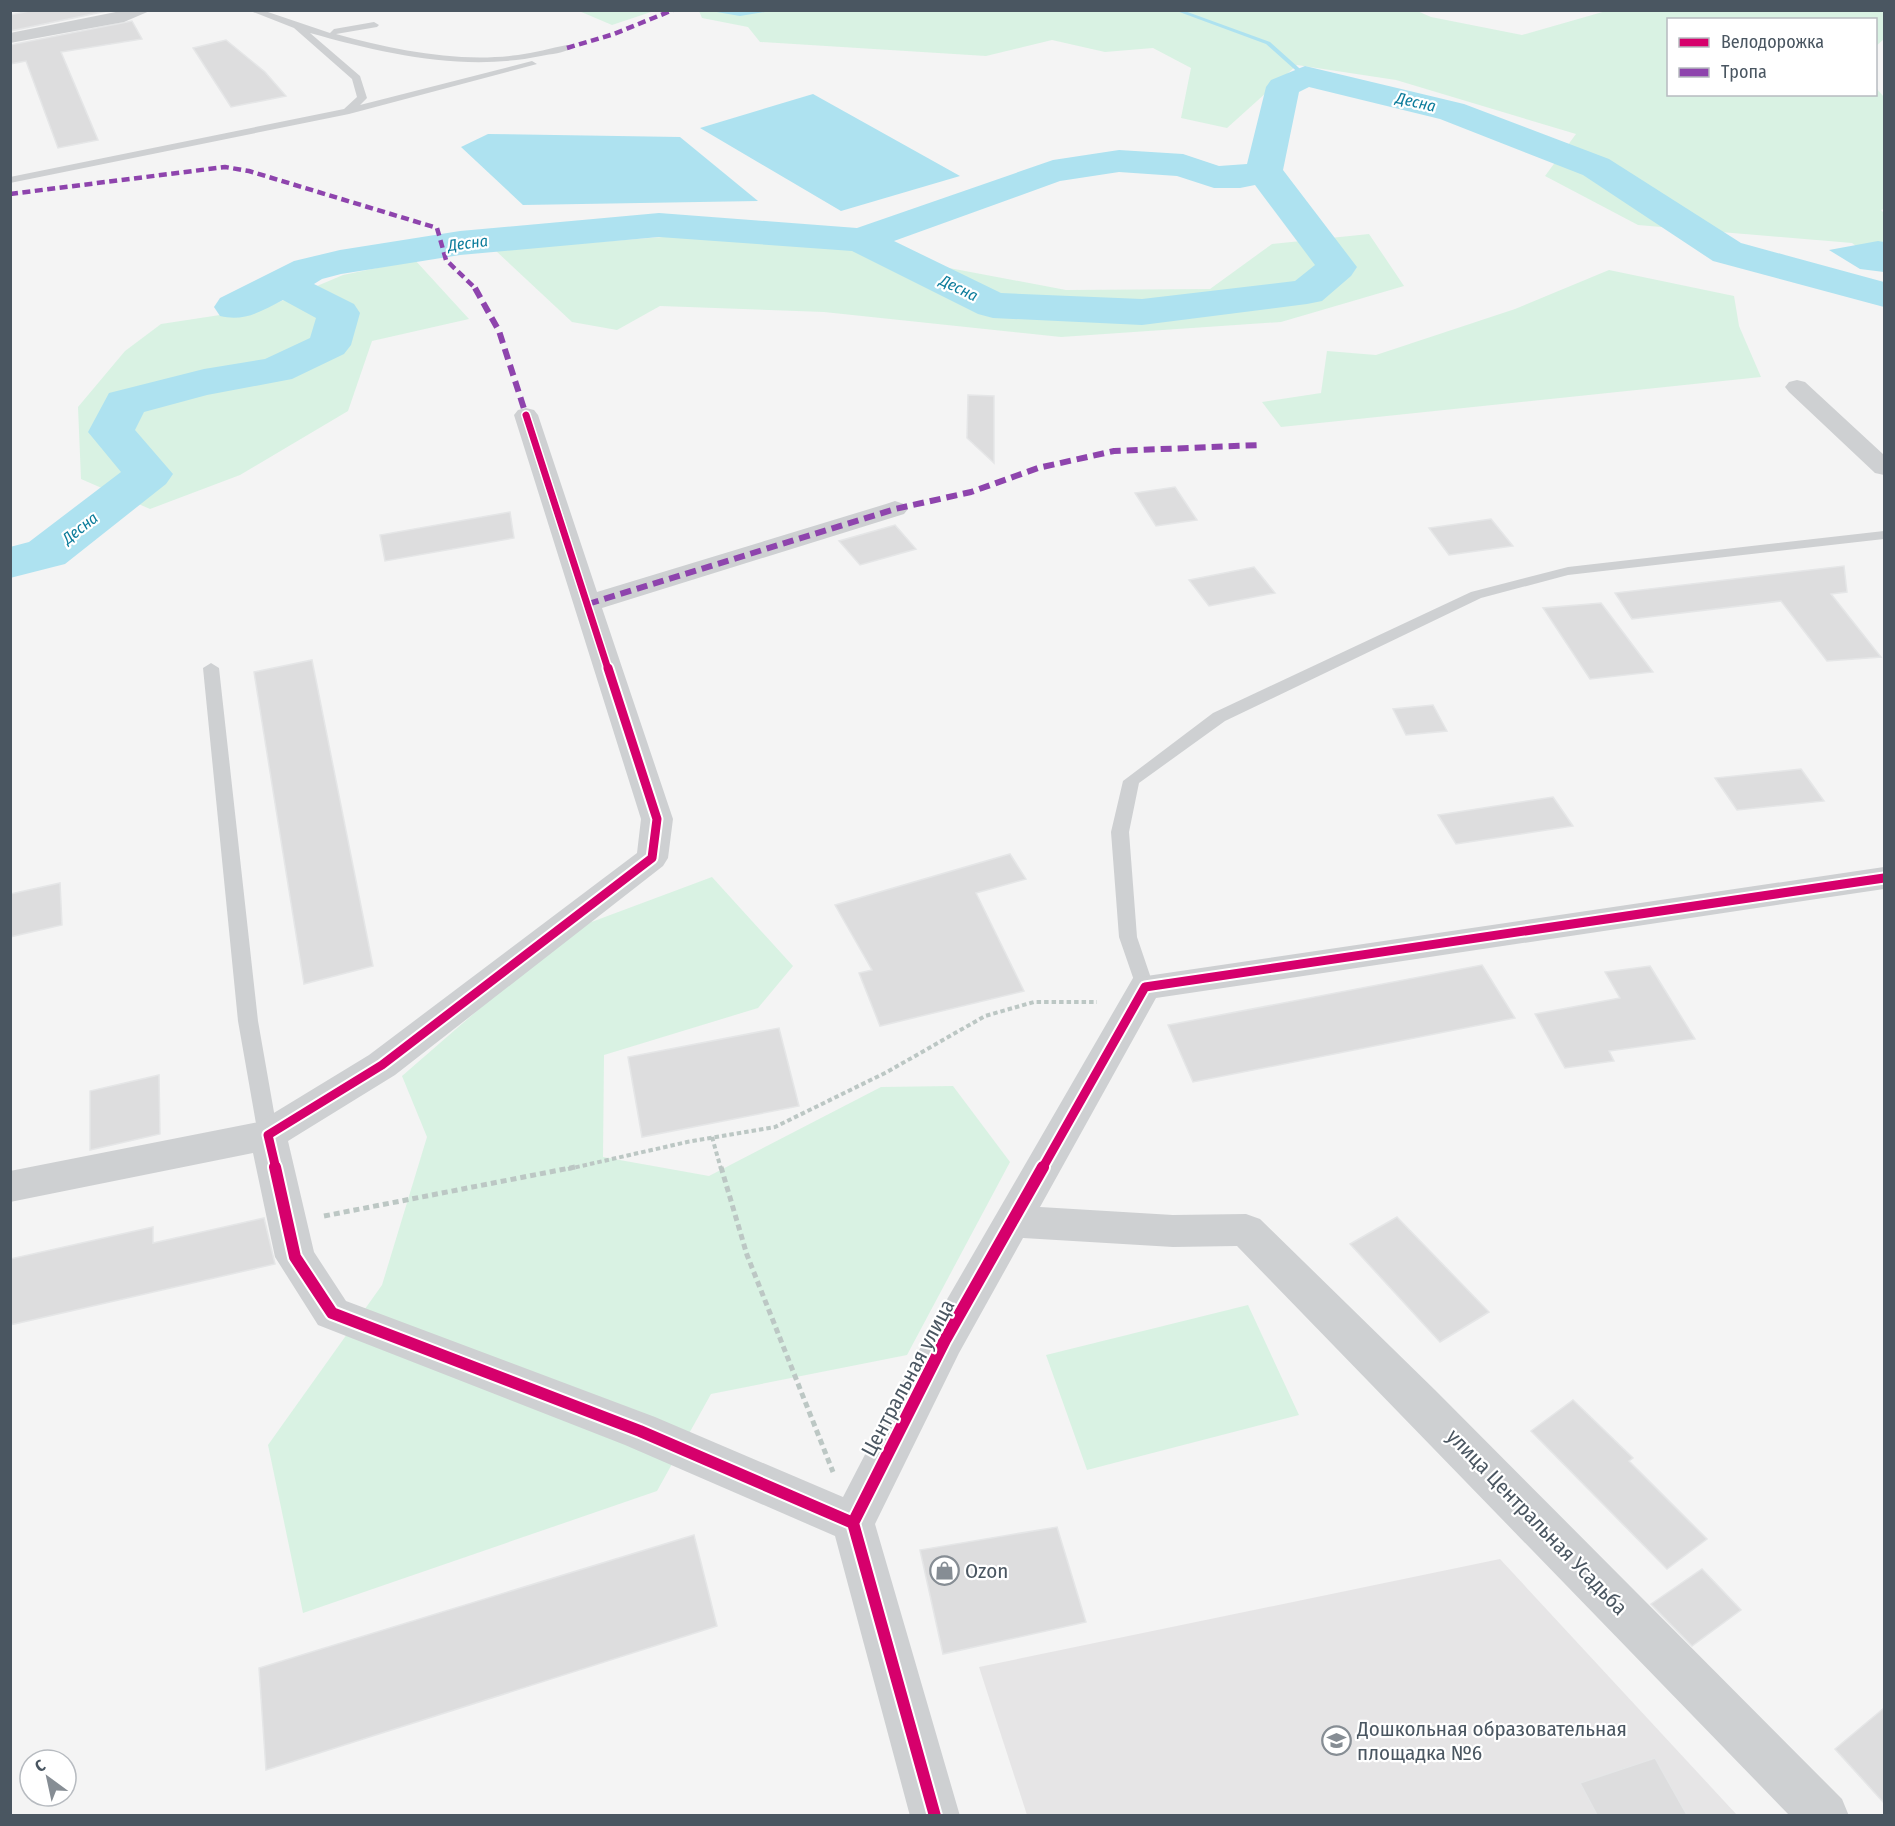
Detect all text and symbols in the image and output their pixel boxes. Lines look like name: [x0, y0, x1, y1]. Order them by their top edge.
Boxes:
legend: [1667, 18, 1877, 96]
text: Велодорожка: [1721, 31, 1824, 53]
text: Тропа: [1721, 61, 1767, 83]
water label: Десна: [1392, 88, 1438, 116]
water label: Десна: [445, 231, 489, 255]
water label: Десна: [935, 270, 981, 305]
water label: Десна: [57, 508, 102, 549]
street label: Центральная улица: [856, 1295, 960, 1461]
street label: улица Центральная Усадьба: [1441, 1424, 1633, 1620]
shop icon: Ozon: [928, 1555, 960, 1587]
place label: Ozon: [965, 1558, 1008, 1584]
place label: Дошкольная образовательная площадка №6: [1356, 1716, 1627, 1766]
school or university icon: Дошкольная образовательная площадка №6: [1320, 1725, 1352, 1757]
north arrow: [18, 1748, 78, 1808]
text: С: [31, 1755, 49, 1776]

